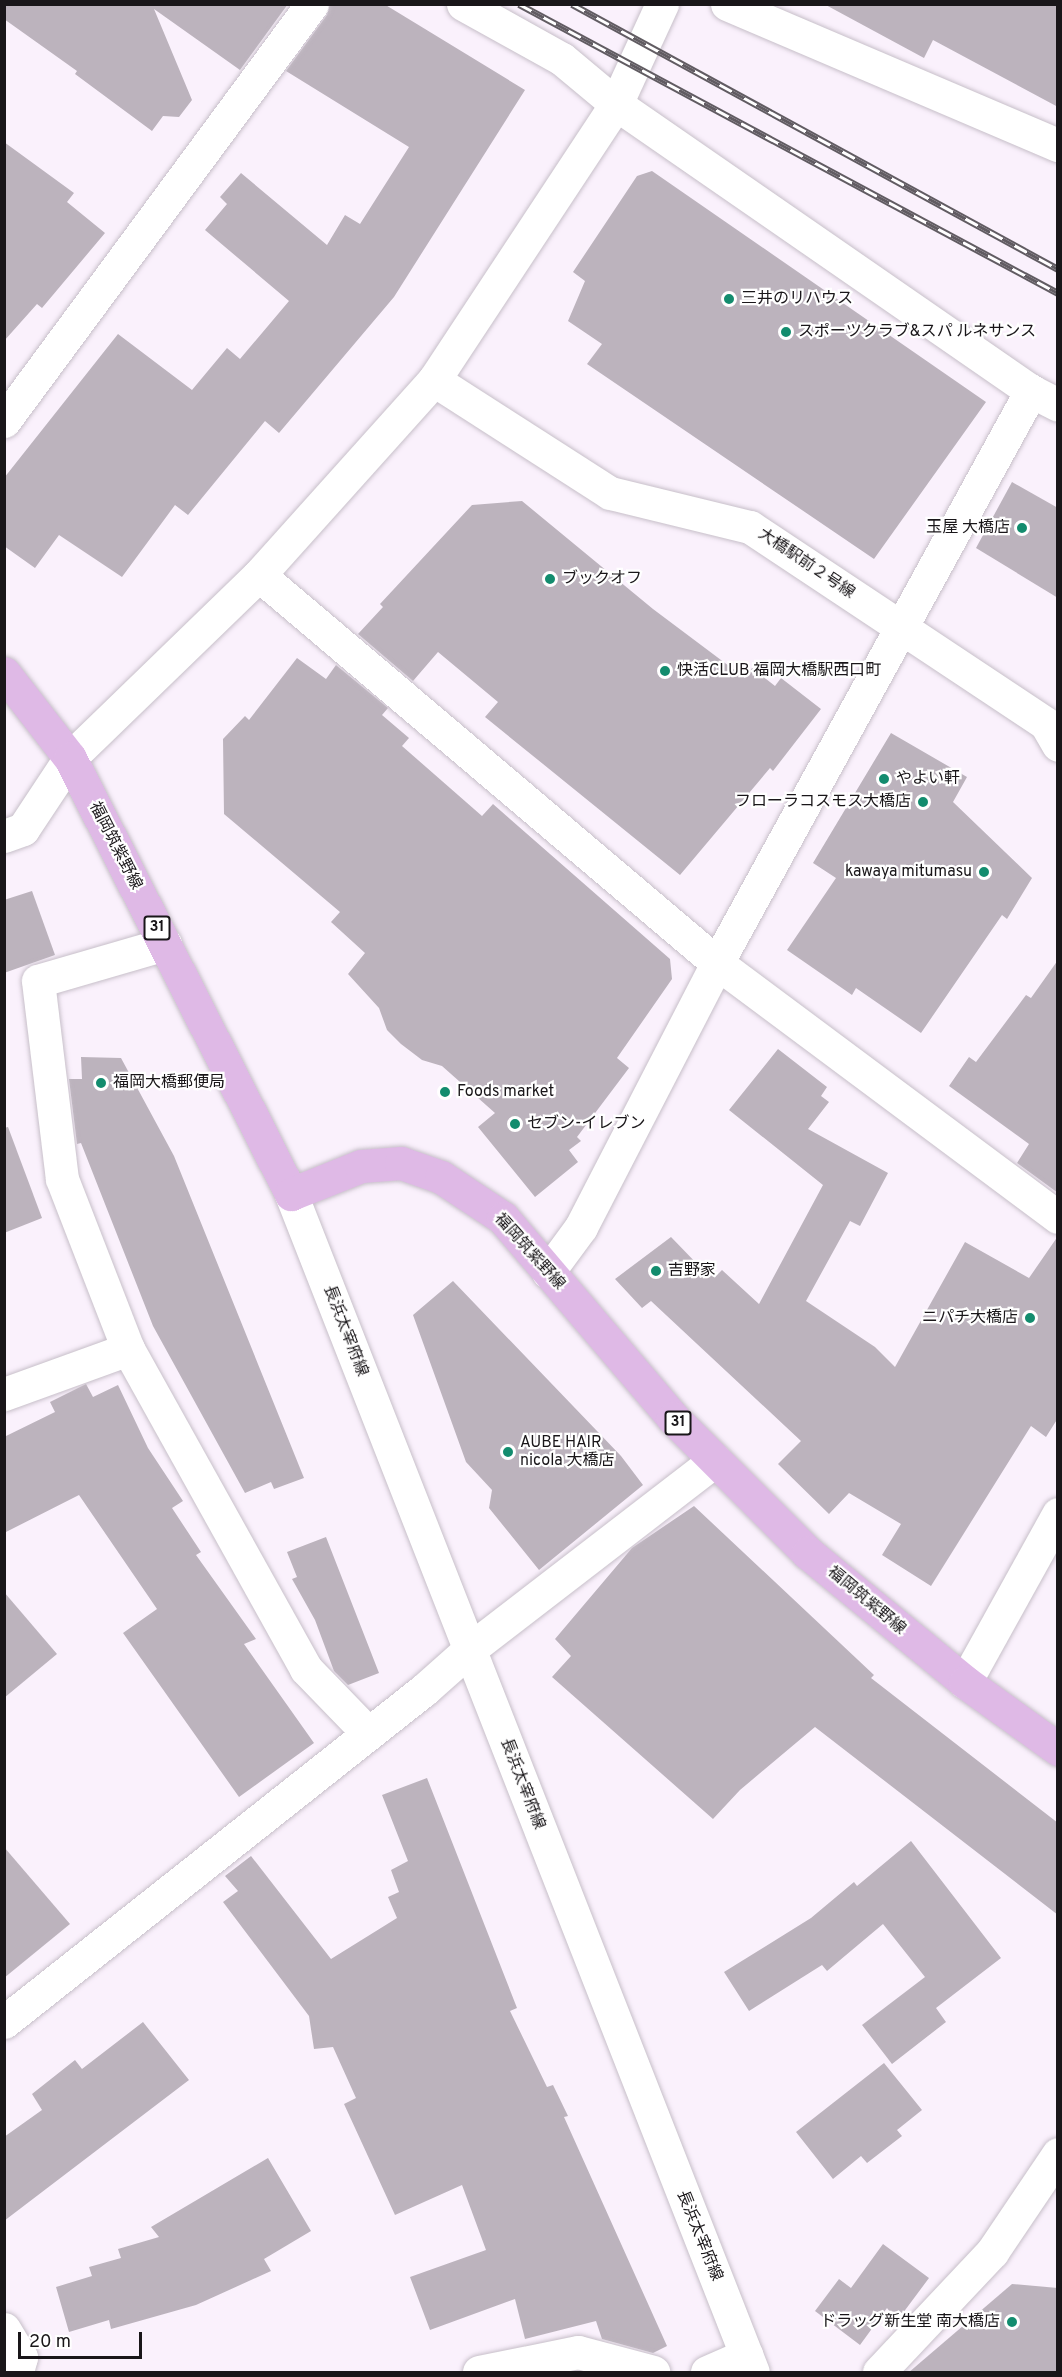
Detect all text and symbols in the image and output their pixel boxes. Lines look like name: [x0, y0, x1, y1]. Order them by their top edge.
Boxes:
place label: 三井のリハウス: [741, 289, 853, 309]
marker: 三井のリハウス: [722, 292, 736, 306]
place label: スポーツクラブ&スパ ルネサンス: [798, 322, 1037, 342]
marker: スポーツクラブ&スパ ルネサンス: [779, 325, 793, 339]
place label: 玉屋 大橋店: [926, 518, 1010, 538]
marker: 玉屋 大橋店: [1015, 521, 1029, 535]
street label: 大橋駅前２号線: [754, 525, 858, 603]
place label: ブックオフ: [562, 569, 642, 589]
marker: ブックオフ: [543, 572, 557, 586]
place label: 快活CLUB 福岡大橋駅西口町: [677, 661, 881, 681]
marker: 快活CLUB 福岡大橋駅西口町: [658, 664, 672, 678]
place label: やよい軒: [896, 769, 960, 789]
marker: やよい軒: [877, 772, 891, 786]
place label: フローラコスモス大橋店: [735, 792, 911, 812]
marker: フローラコスモス大橋店: [916, 795, 930, 809]
street label: 福岡筑紫野線: [85, 799, 145, 893]
place label: kawaya mitumasu: [845, 862, 972, 882]
marker: kawaya mitumasu: [977, 865, 991, 879]
road number: 31: [144, 916, 170, 940]
place label: 福岡大橋郵便局: [113, 1073, 225, 1093]
marker: 福岡大橋郵便局: [94, 1076, 108, 1090]
place label: Foods market: [457, 1082, 554, 1102]
marker: Foods market: [438, 1085, 452, 1099]
place label: セブン-イレブン: [527, 1114, 645, 1134]
marker: セブン-イレブン: [508, 1117, 522, 1131]
street label: 福岡筑紫野線: [490, 1210, 568, 1294]
place label: 吉野家: [668, 1261, 716, 1281]
marker: 吉野家: [649, 1264, 663, 1278]
street label: 長浜太宰府線: [319, 1283, 371, 1379]
place label: ニパチ大橋店: [922, 1308, 1018, 1328]
marker: ニパチ大橋店: [1023, 1311, 1037, 1325]
road number: 31: [664, 1411, 692, 1435]
place label: AUBE HAIR nicola 大橋店: [520, 1433, 614, 1471]
marker: AUBE HAIR nicola 大橋店: [501, 1445, 515, 1459]
street label: 福岡筑紫野線: [823, 1563, 909, 1639]
street label: 長浜太宰府線: [496, 1736, 548, 1832]
street label: 長浜太宰府線: [672, 2188, 726, 2284]
place label: ドラッグ新生堂 南大橋店: [820, 2312, 1000, 2332]
marker: ドラッグ新生堂 南大橋店: [1005, 2315, 1019, 2329]
scale bar: [21, 2320, 146, 2358]
text: 20 m: [29, 2331, 71, 2354]

